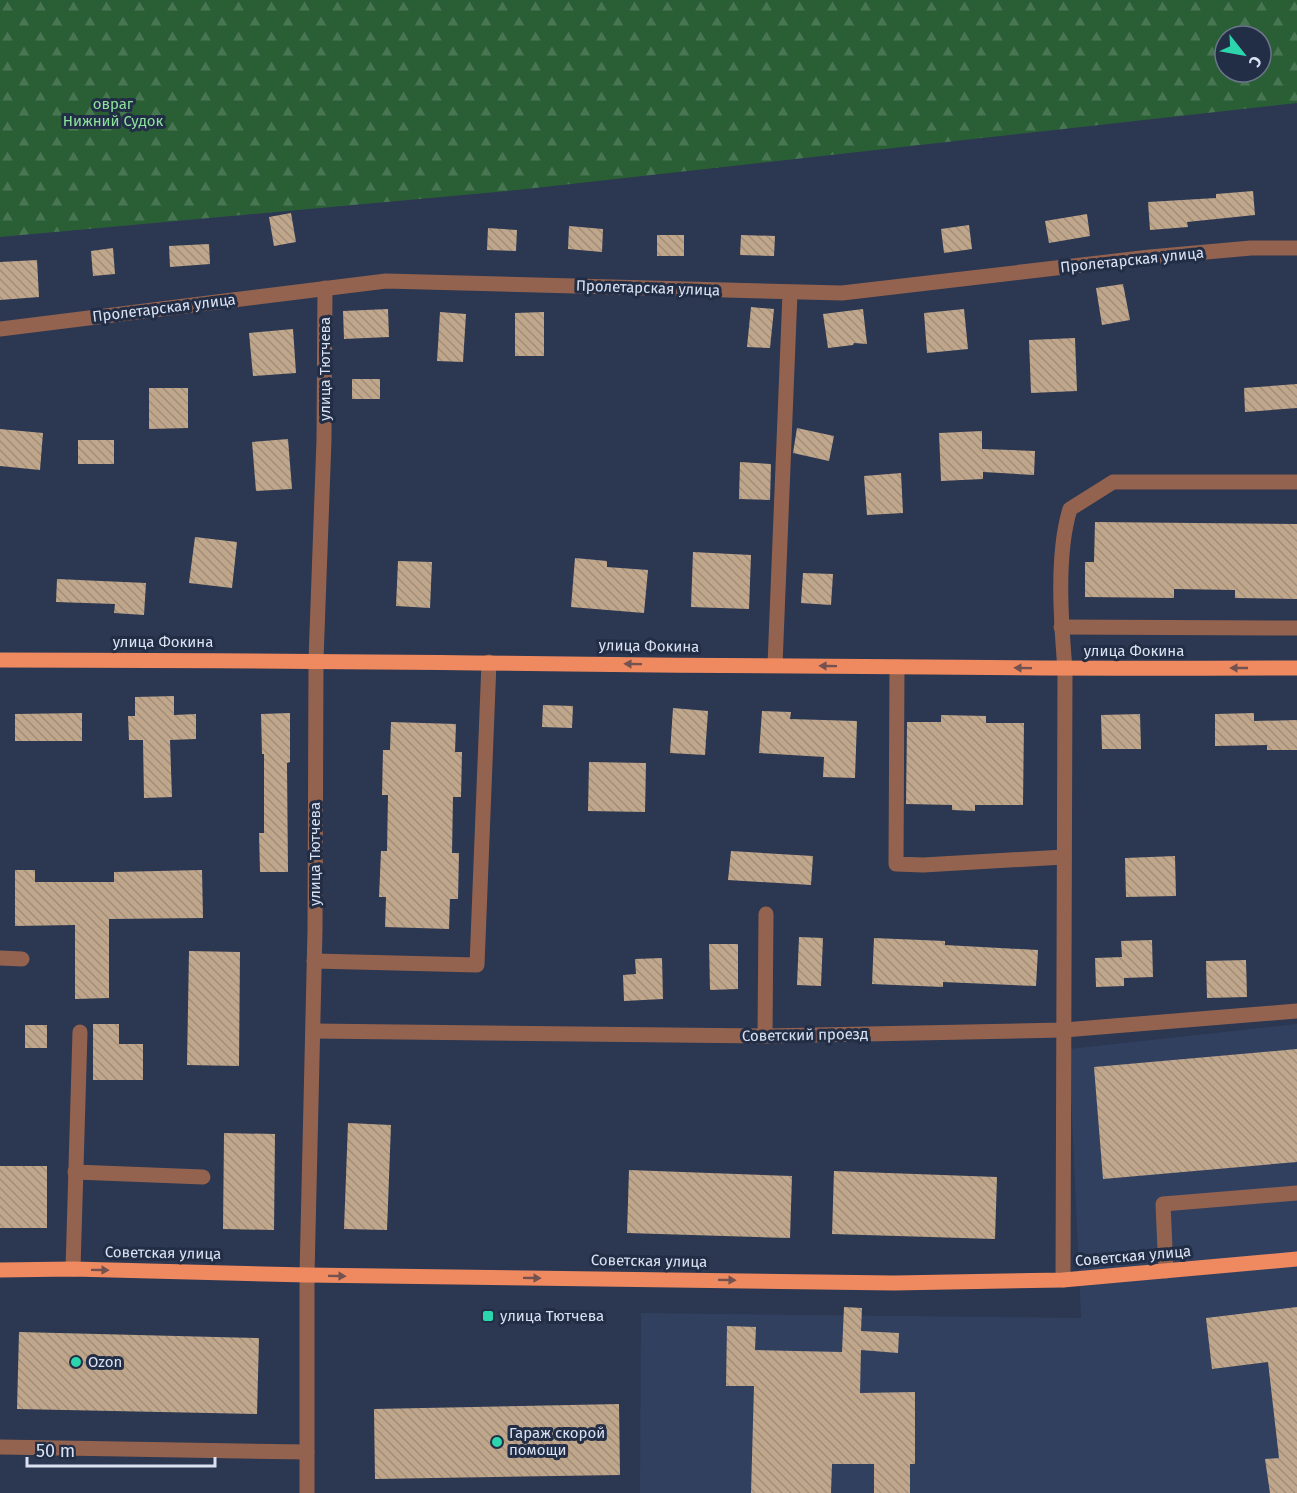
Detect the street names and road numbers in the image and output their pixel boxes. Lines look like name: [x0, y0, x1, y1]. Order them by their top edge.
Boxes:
street label: Пролетарская улица: [1059, 244, 1205, 276]
street label: Пролетарская улица: [576, 276, 720, 300]
street label: Пролетарская улица: [91, 290, 237, 326]
street label: улица Тютчева: [316, 317, 334, 421]
street label: улица Фокина: [113, 633, 213, 651]
street label: улица Фокина: [599, 636, 699, 656]
street label: улица Фокина: [1084, 642, 1184, 660]
street label: улица Тютчева: [306, 802, 324, 906]
street label: Советский проезд: [742, 1025, 868, 1045]
street label: Советская улица: [1074, 1242, 1192, 1270]
street label: Советская улица: [105, 1243, 221, 1263]
street label: Советская улица: [591, 1251, 707, 1271]

